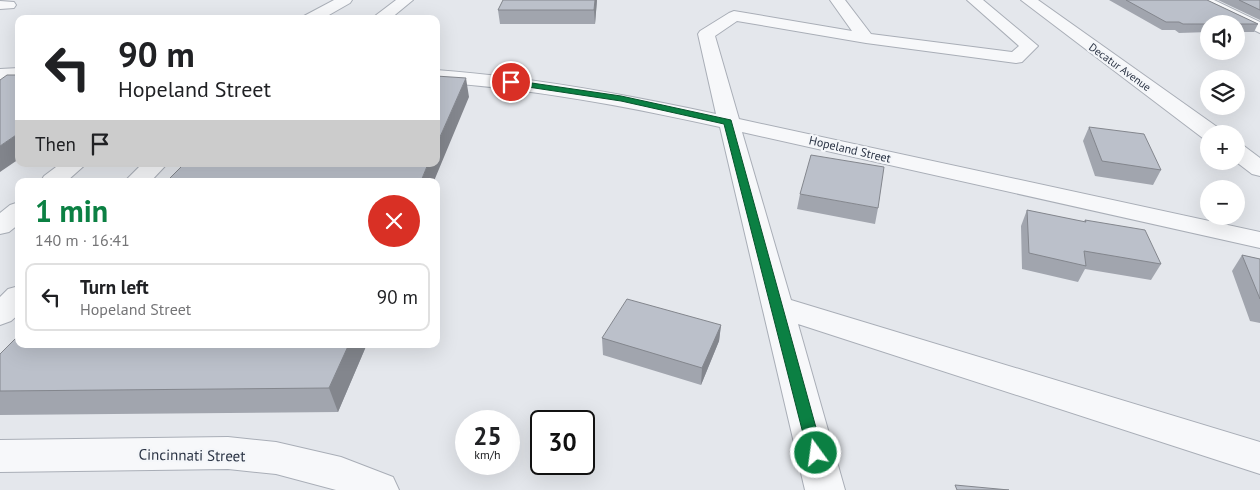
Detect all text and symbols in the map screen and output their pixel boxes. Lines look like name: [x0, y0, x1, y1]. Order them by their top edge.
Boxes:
map controls: [1200, 15, 1245, 225]
button: sound: [1200, 15, 1245, 60]
text: 90 m: [118, 31, 195, 77]
icon: left: [35, 35, 100, 100]
street label: Decatur Avenue: [1086, 40, 1154, 94]
pin: [490, 61, 532, 103]
icon: arrive: [497, 68, 525, 96]
button: layers: [1200, 70, 1245, 115]
text: Hopeland Street: [118, 75, 271, 103]
button: +: [1200, 125, 1245, 170]
icon: arrive: [86, 130, 114, 158]
text: Then: [35, 132, 76, 156]
street label: Hopeland Street: [808, 132, 892, 166]
button: −: [1200, 180, 1245, 225]
text: 1 min: [35, 191, 108, 230]
button: close: [368, 195, 420, 247]
text: 140 m · 16:41: [35, 230, 130, 250]
text: Turn left: [80, 275, 149, 299]
icon: left: [37, 283, 65, 311]
text: 90 m: [377, 285, 418, 309]
text: Hopeland Street: [80, 299, 191, 319]
speed limit sign: 30: [530, 410, 595, 475]
text: 25: [473, 420, 502, 452]
position arrow: [789, 426, 841, 478]
street label: Cincinnati Street: [138, 445, 246, 465]
text: km/h: [474, 447, 501, 462]

